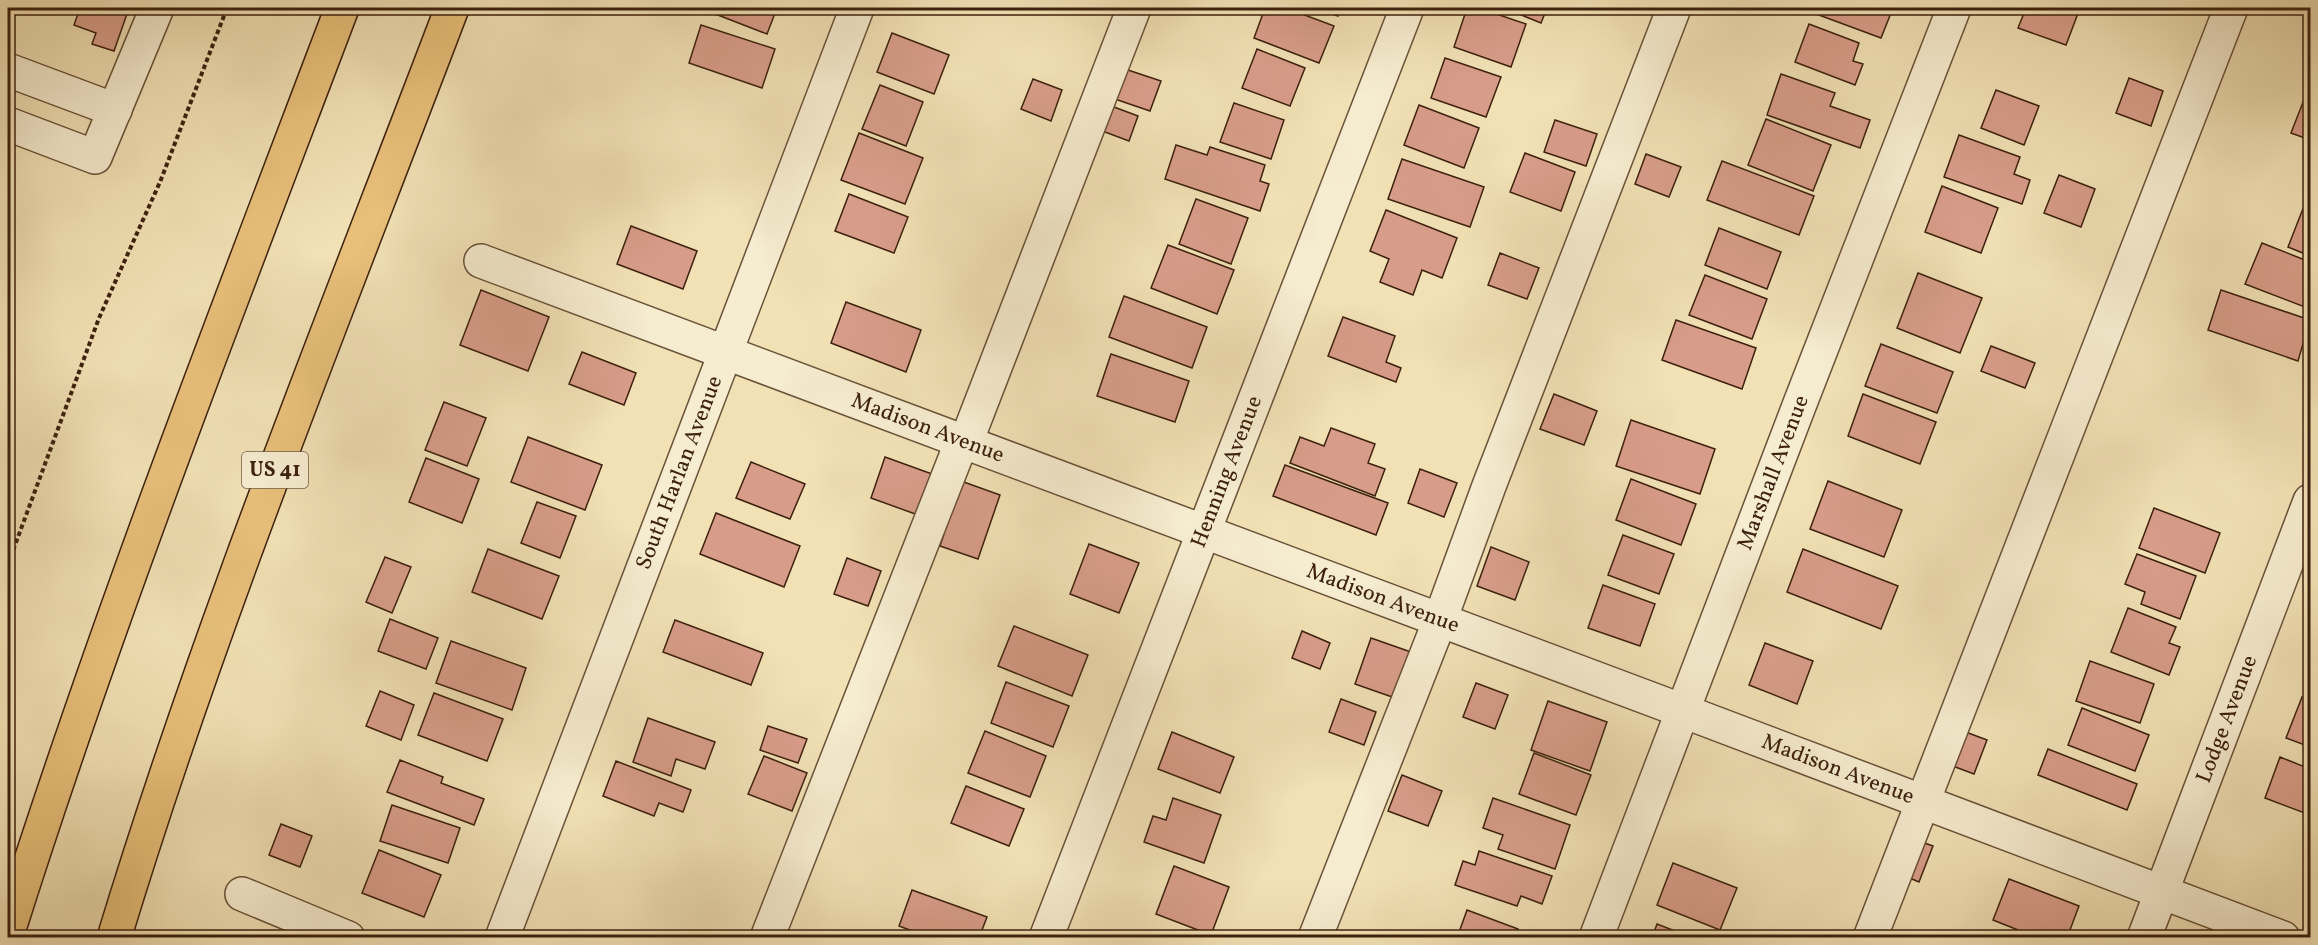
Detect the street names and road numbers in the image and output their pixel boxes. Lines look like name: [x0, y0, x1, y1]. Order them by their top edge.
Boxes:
street label: South Harlan Avenue: [628, 371, 731, 574]
street label: Madison Avenue: [847, 385, 1009, 471]
street label: Henning Avenue: [1183, 391, 1270, 552]
street label: Marshall Avenue: [1730, 391, 1817, 555]
road number: US 41: [242, 452, 308, 488]
street label: Madison Avenue: [1302, 556, 1464, 641]
street label: Lodge Avenue: [2189, 651, 2265, 788]
street label: Madison Avenue: [1757, 727, 1919, 813]

